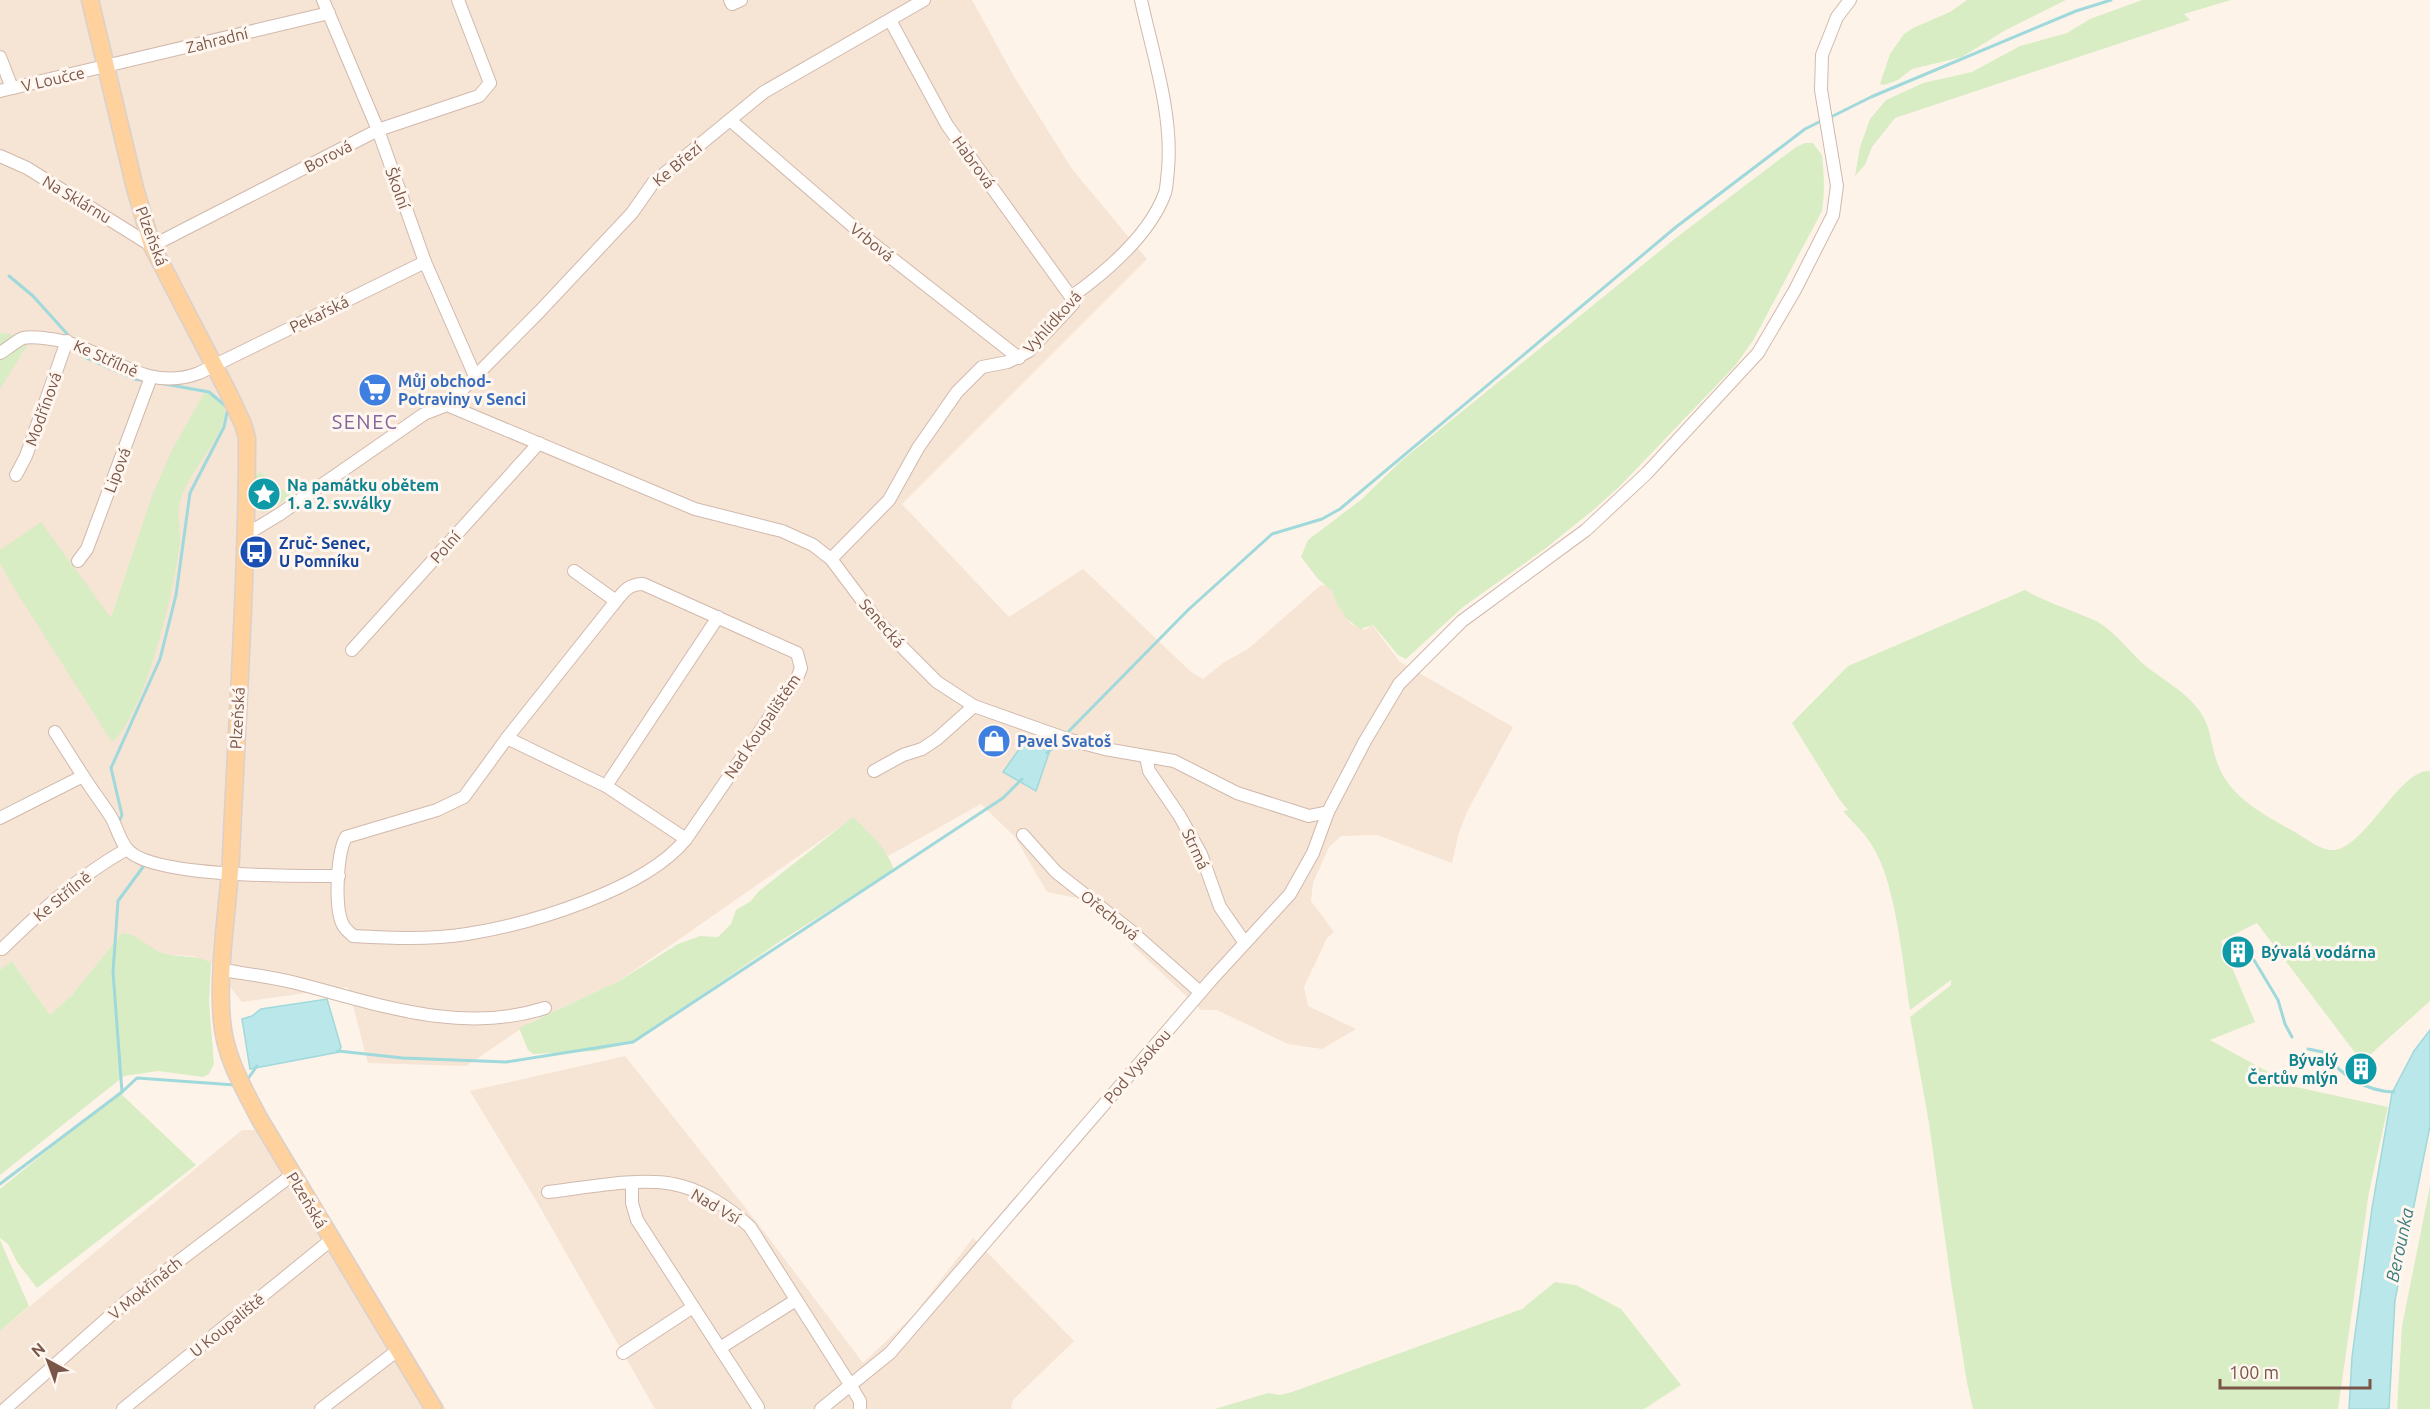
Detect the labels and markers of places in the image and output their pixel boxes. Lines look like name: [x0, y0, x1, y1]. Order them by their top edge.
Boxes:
supermarket icon: Můj obchod- Potraviny v Senci: [357, 372, 393, 408]
place label: Můj obchod- Potraviny v Senci: [398, 372, 526, 408]
place icon: Na památku obětem 1. a 2. sv.války: [246, 476, 282, 512]
place label: Na památku obětem 1. a 2. sv.války: [287, 476, 439, 512]
bus stop icon: Zruč- Senec, U Pomníku: [238, 534, 274, 570]
place label: Zruč- Senec, U Pomníku: [279, 534, 370, 570]
shop icon: Pavel Svatoš: [976, 723, 1012, 759]
place label: Pavel Svatoš: [1017, 732, 1111, 750]
building icon: Bývalá vodárna: [2220, 934, 2256, 970]
place label: Bývalá vodárna: [2261, 943, 2376, 961]
place label: Bývalý Čertův mlýn: [2247, 1051, 2338, 1087]
building icon: Bývalý Čertův mlýn: [2343, 1051, 2379, 1087]

